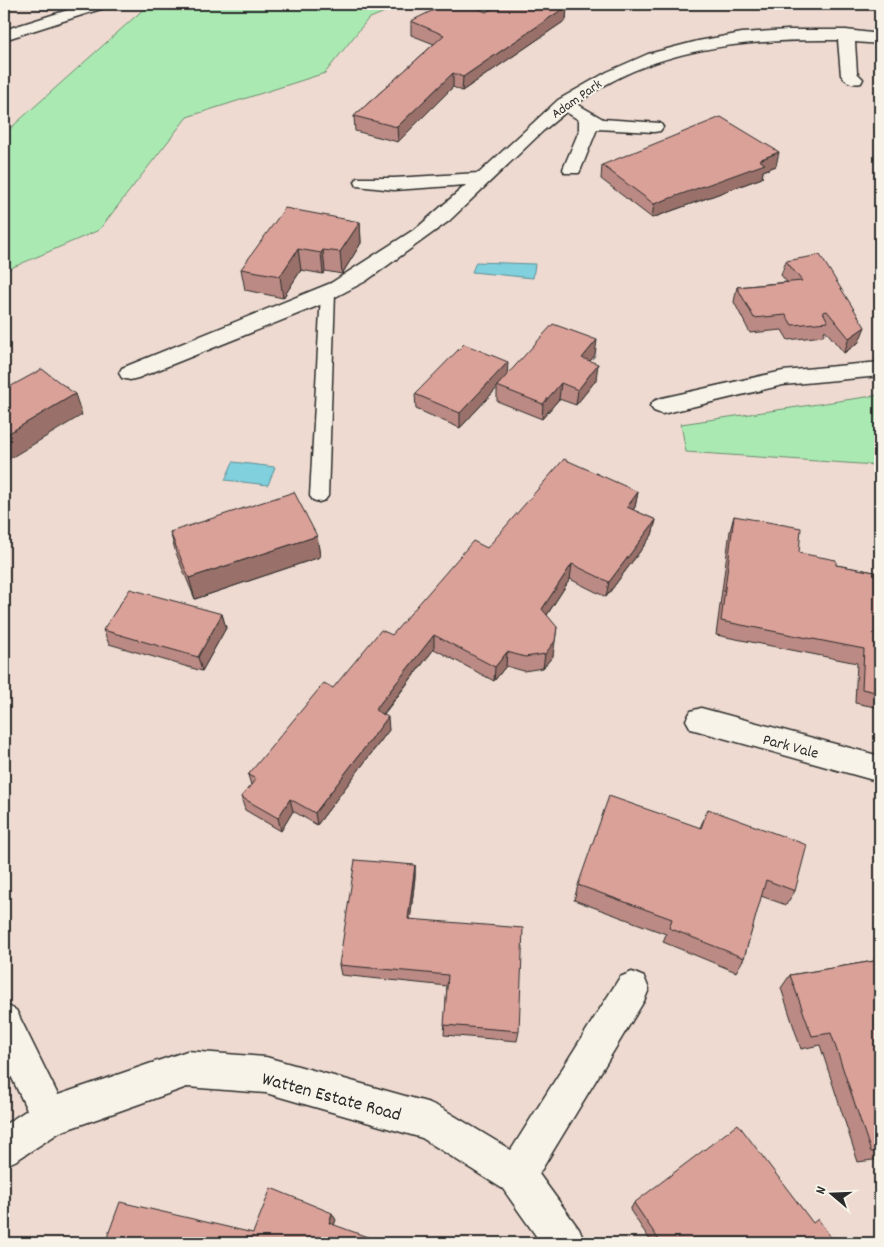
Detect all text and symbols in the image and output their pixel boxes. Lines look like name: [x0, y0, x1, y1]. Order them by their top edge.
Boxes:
street label: Adam Park: [548, 75, 607, 124]
street label: Park Vale: [760, 729, 821, 766]
street label: Watten Estate Road: [258, 1067, 404, 1130]
north arrow: [806, 1170, 856, 1220]
text: N: [811, 1184, 832, 1197]

